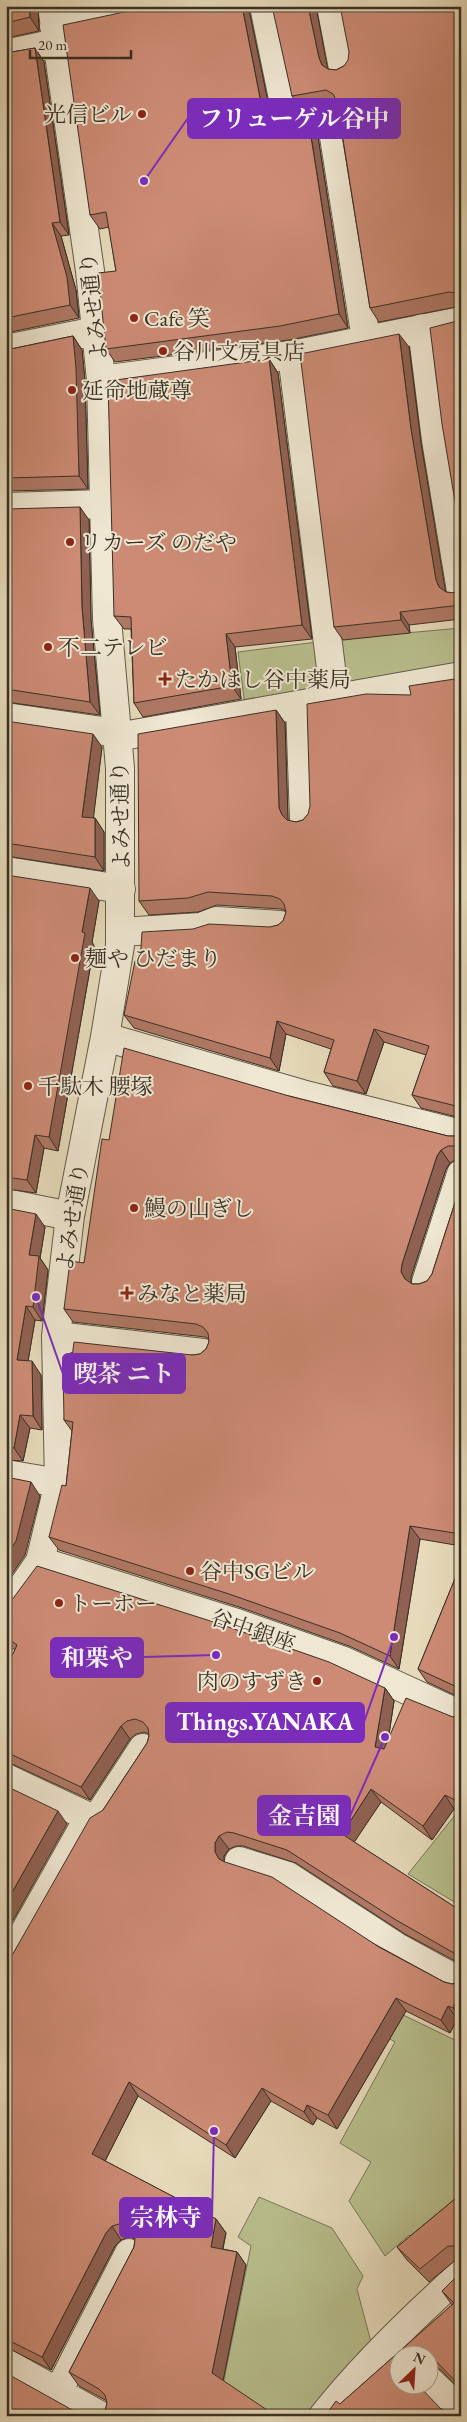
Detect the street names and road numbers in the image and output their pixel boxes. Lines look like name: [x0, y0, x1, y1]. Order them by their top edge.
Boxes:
street label: よみせ通り: [73, 251, 114, 363]
street label: よみせ通り: [105, 761, 136, 871]
street label: よみせ通り: [50, 1160, 95, 1274]
street label: 谷中銀座: [207, 1602, 299, 1659]

